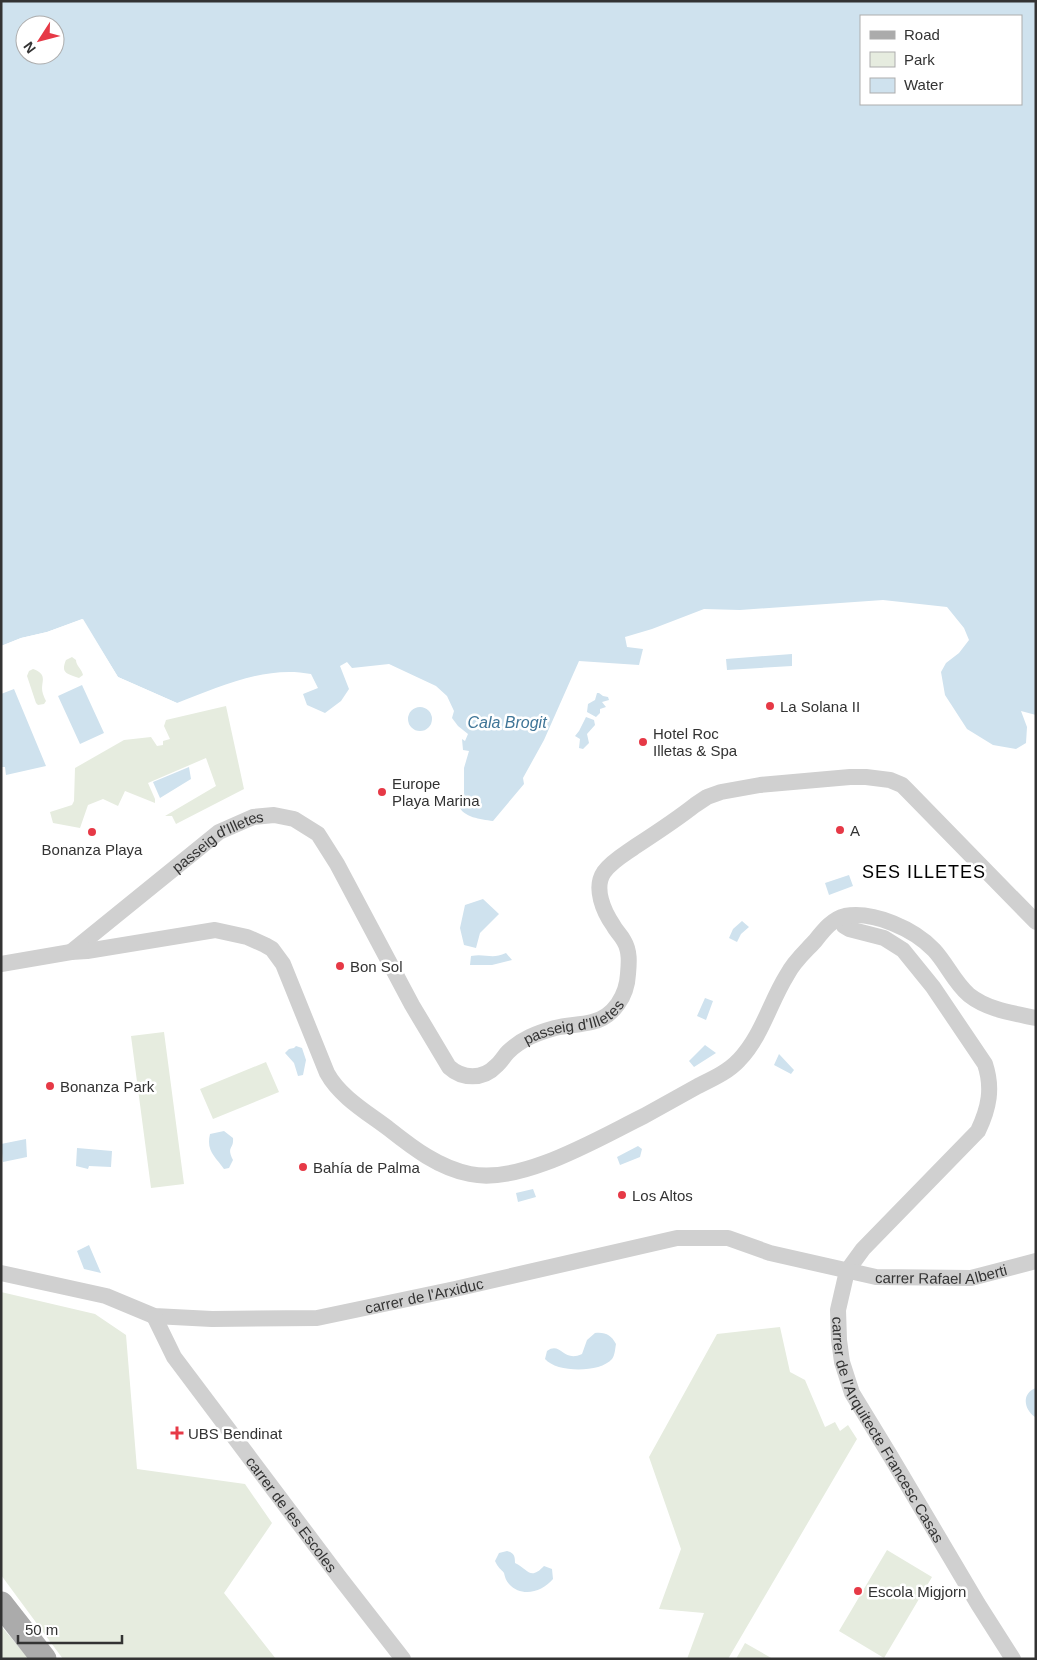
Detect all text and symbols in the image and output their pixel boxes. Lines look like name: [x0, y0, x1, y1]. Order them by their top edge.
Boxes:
north arrow: [15, 15, 65, 65]
legend: [860, 15, 1022, 105]
text: Road: [904, 26, 940, 43]
text: N: [20, 39, 39, 56]
text: Park: [904, 51, 935, 68]
text: Water: [904, 76, 943, 93]
place label: La Solana II: [780, 698, 860, 715]
marker: La Solana II: [764, 700, 776, 712]
water label: Cala Brogit: [467, 714, 547, 731]
place label: Hotel Roc Illetas & Spa: [653, 725, 738, 759]
marker: Hotel Roc Illetas & Spa: [637, 736, 649, 748]
place label: Europe Playa Marina: [392, 775, 480, 809]
marker: Europe Playa Marina: [376, 786, 388, 798]
street label: passeig d'Illetes: [168, 808, 264, 876]
place label: A: [850, 822, 860, 839]
marker: A: [834, 824, 846, 836]
marker: Bonanza Playa: [86, 826, 98, 838]
place label: Bonanza Playa: [42, 841, 143, 858]
district label: SES ILLETES: [862, 862, 986, 882]
place label: Bon Sol: [350, 958, 403, 975]
marker: Bon Sol: [334, 960, 346, 972]
street label: passeig d'Illetes: [520, 996, 627, 1047]
place label: Bonanza Park: [60, 1078, 155, 1095]
marker: Bonanza Park: [44, 1080, 56, 1092]
place label: Bahía de Palma: [313, 1159, 420, 1176]
marker: Bahía de Palma: [297, 1161, 309, 1173]
place label: Los Altos: [632, 1187, 693, 1204]
marker: Los Altos: [616, 1189, 628, 1201]
street label: carrer Rafael Alberti: [875, 1260, 1009, 1287]
street label: carrer de l'Arxiduc: [363, 1274, 485, 1316]
street label: carrer de l'Arquitecte Francesc Casas: [830, 1316, 948, 1545]
place label: UBS Bendinat: [188, 1425, 283, 1442]
marker: UBS Bendinat: [170, 1426, 184, 1440]
street label: carrer de les Escoles: [243, 1453, 341, 1575]
place label: Escola Migjorn: [868, 1583, 966, 1600]
marker: Escola Migjorn: [852, 1585, 864, 1597]
scale bar: [18, 1612, 121, 1644]
text: 50 m: [25, 1621, 58, 1638]

